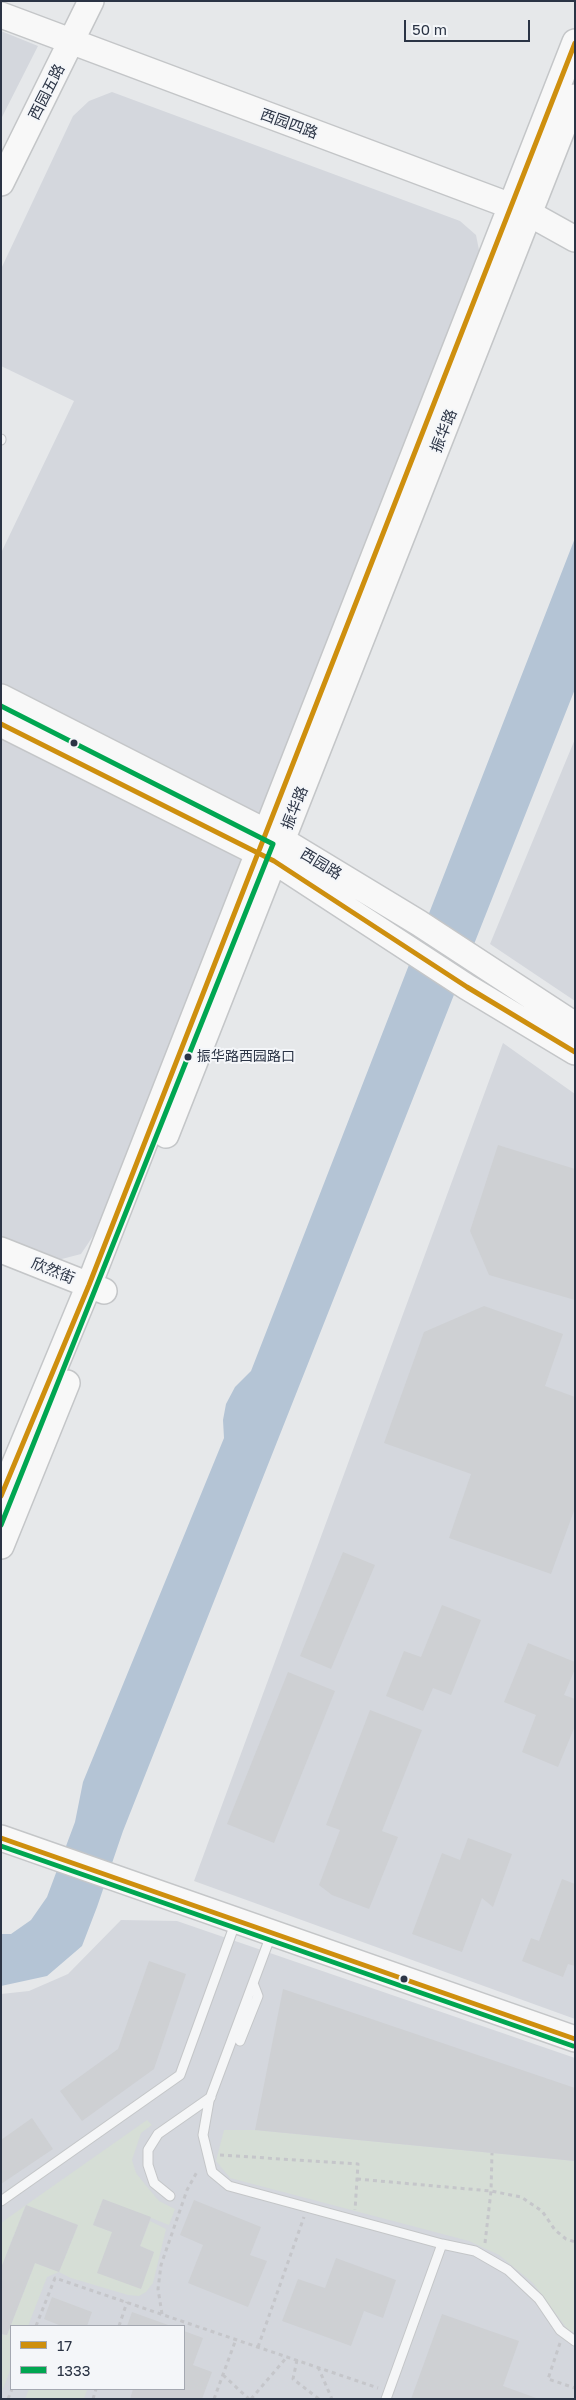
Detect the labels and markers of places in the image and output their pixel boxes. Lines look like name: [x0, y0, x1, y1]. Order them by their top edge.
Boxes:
unlabelled marker: [69, 738, 79, 748]
place label: 振华路西园路口: [197, 1049, 295, 1065]
marker: 振华路西园路口: [183, 1052, 193, 1062]
unlabelled marker: [399, 1974, 409, 1984]

